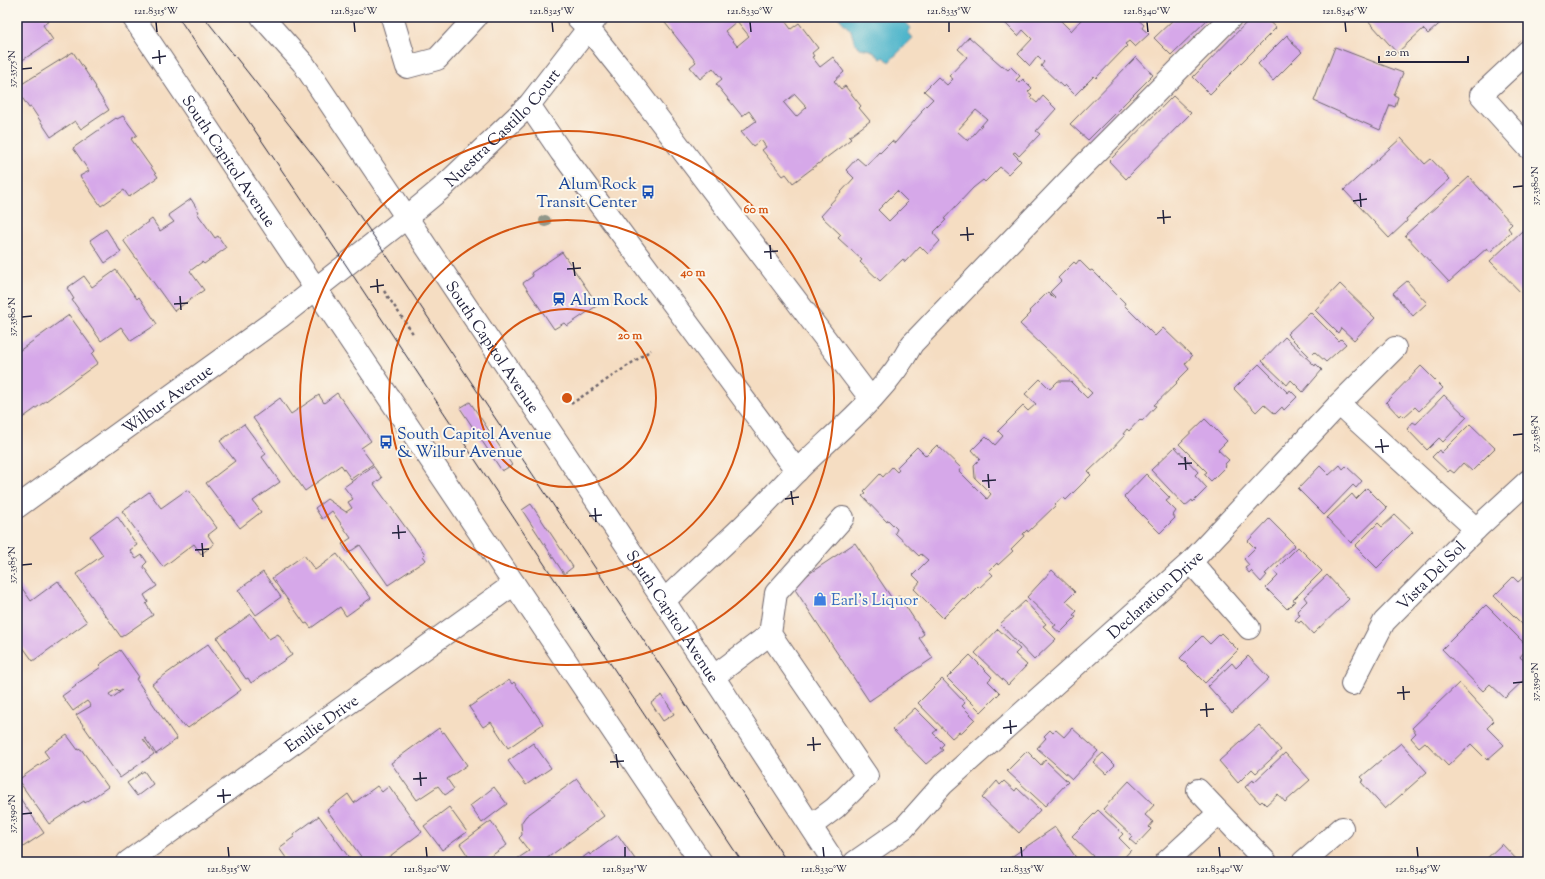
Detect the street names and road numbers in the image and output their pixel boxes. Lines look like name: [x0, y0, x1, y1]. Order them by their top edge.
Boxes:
street label: Nuestra Castillo Court: [441, 64, 567, 193]
street label: South Capitol Avenue: [175, 91, 280, 233]
street label: South Capitol Avenue: [438, 277, 544, 418]
street label: Wilbur Avenue: [118, 360, 218, 441]
street label: Vista Del Sol: [1393, 536, 1472, 617]
street label: South Capitol Avenue: [619, 546, 723, 688]
street label: Declaration Drive: [1103, 546, 1210, 645]
street label: Emilie Drive: [281, 691, 364, 759]

